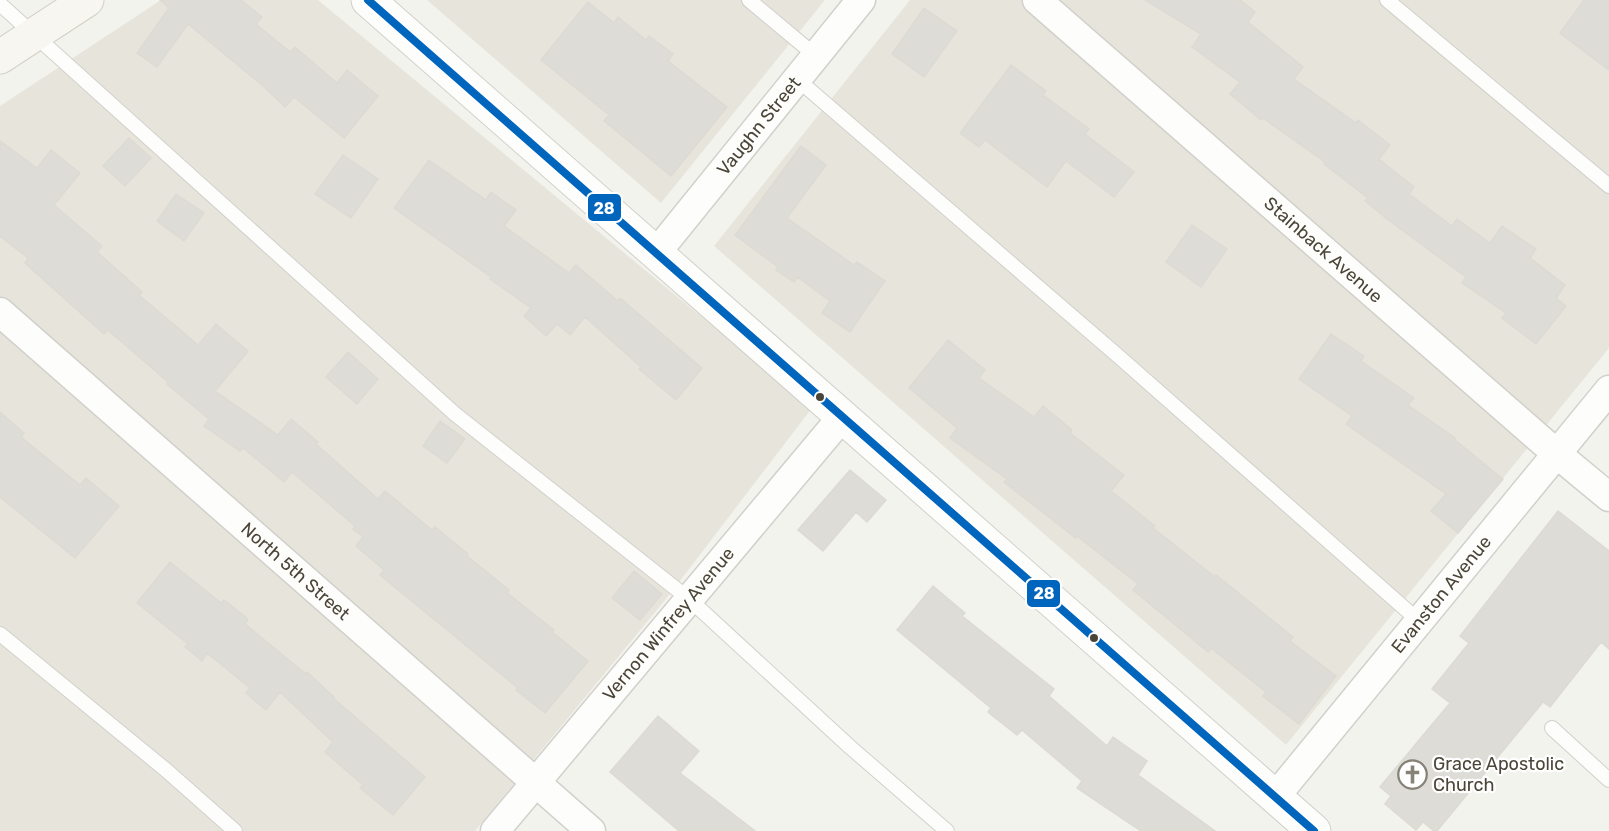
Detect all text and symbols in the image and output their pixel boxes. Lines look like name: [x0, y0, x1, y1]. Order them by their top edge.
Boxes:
street label: Vaughn Street: [712, 72, 805, 180]
street label: Stainback Avenue: [1259, 192, 1387, 308]
line badge: 28: [587, 193, 622, 222]
text: 28: [593, 199, 615, 218]
unlabelled marker: [814, 391, 826, 403]
street label: North 5th Street: [236, 518, 354, 625]
street label: Evanston Avenue: [1386, 531, 1496, 658]
street label: Vernon Winfrey Avenue: [598, 543, 739, 705]
line badge: 28: [1026, 579, 1061, 608]
text: 28: [1033, 584, 1055, 603]
unlabelled marker: [1088, 632, 1100, 644]
place label: Grace Apostolic Church: [1433, 753, 1564, 796]
church icon: Grace Apostolic Church: [1396, 758, 1428, 790]

